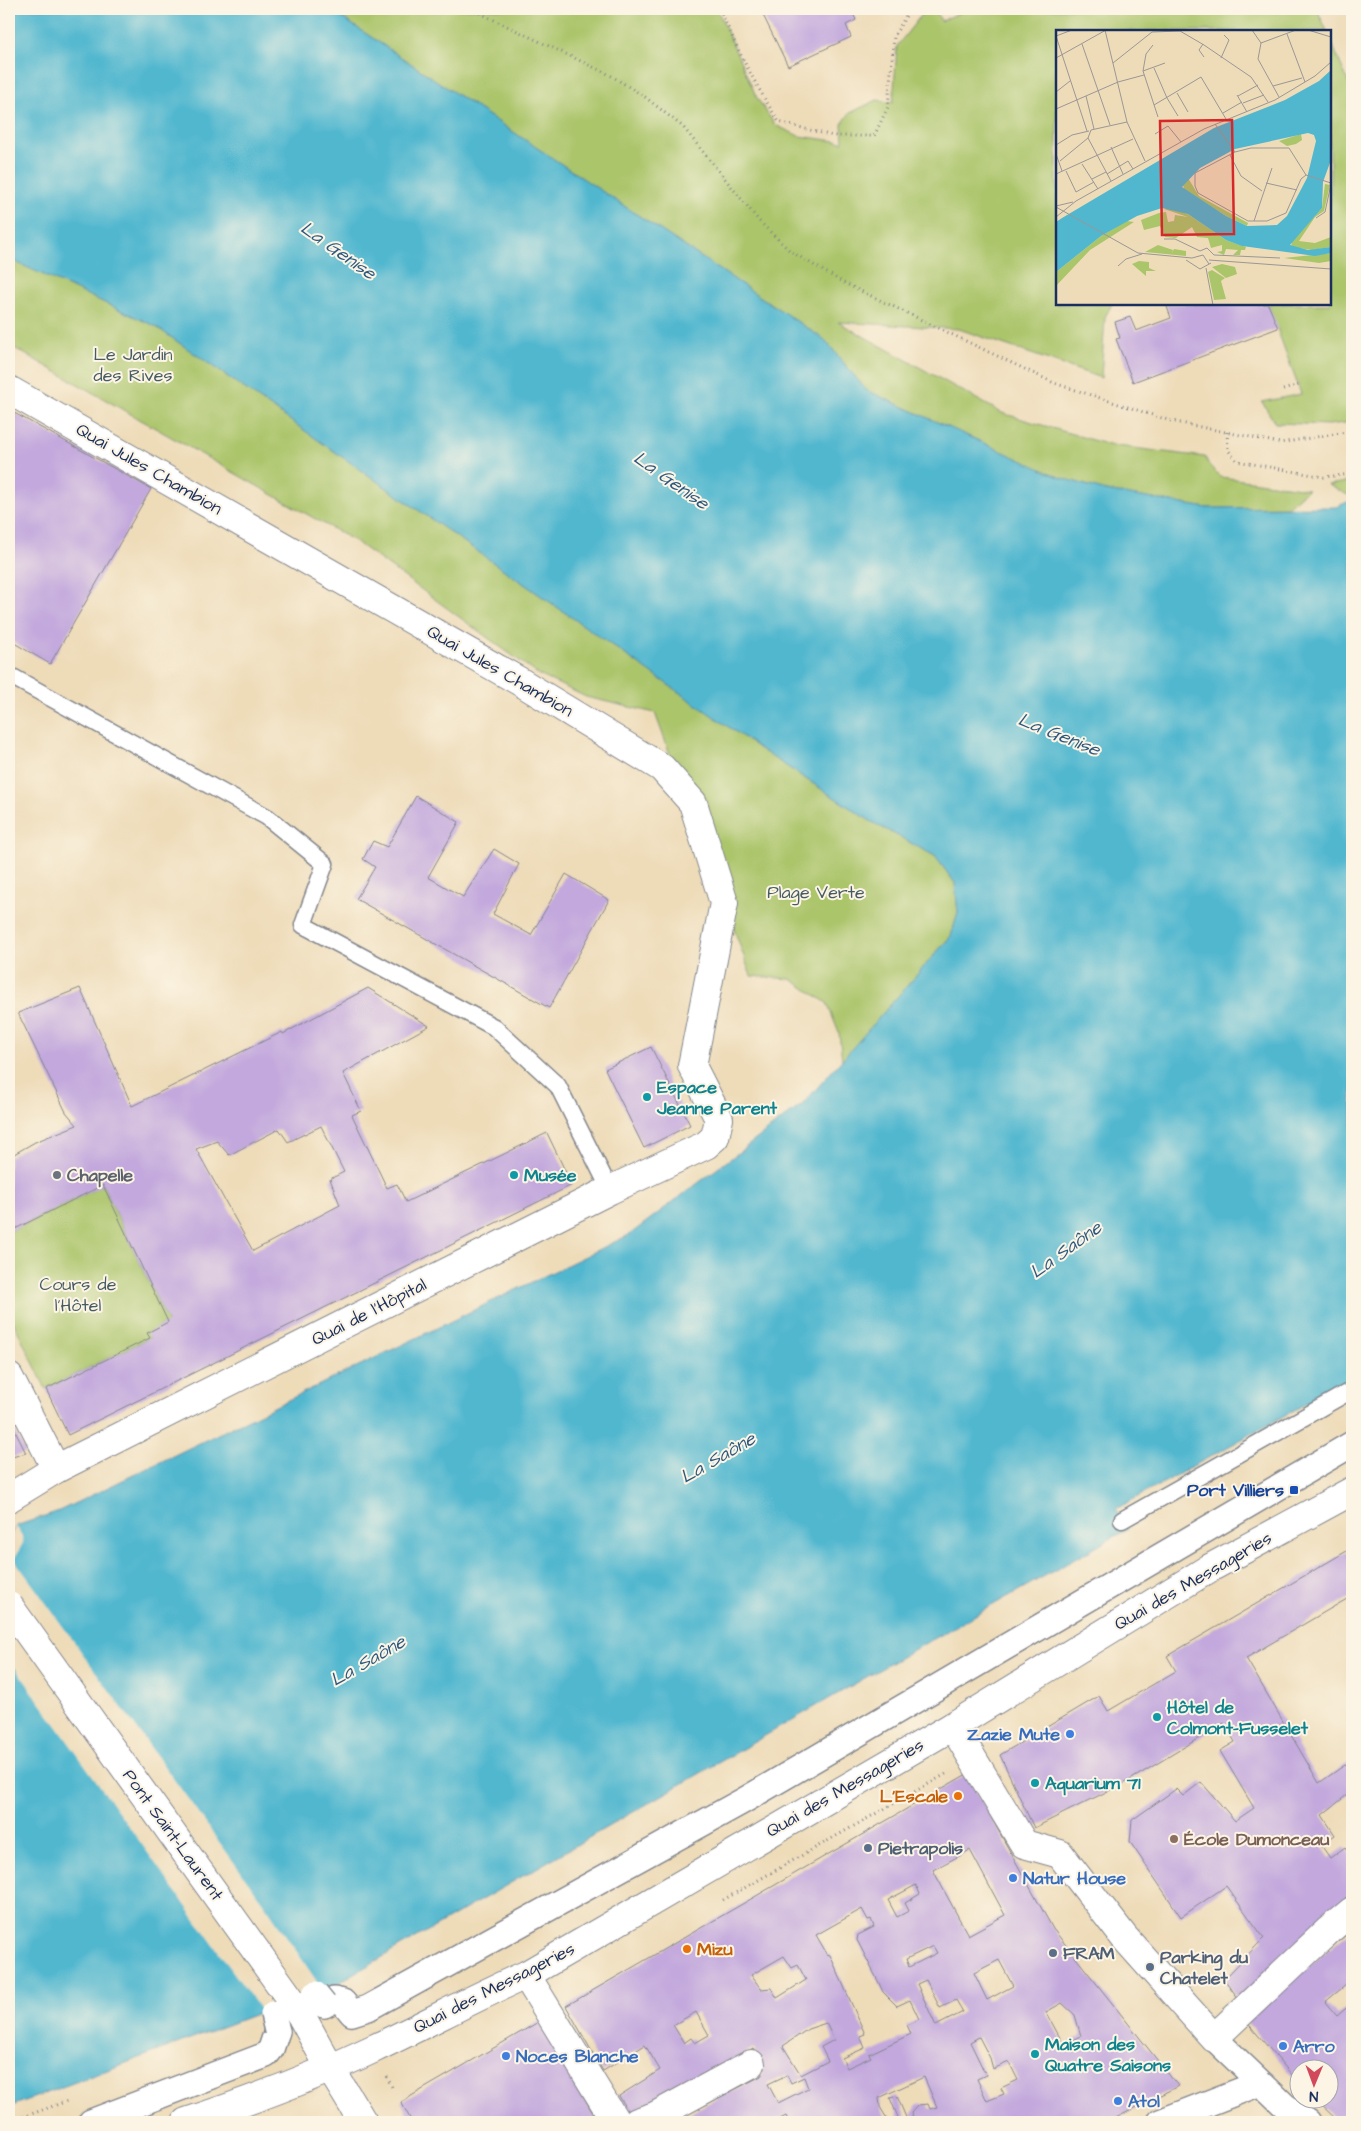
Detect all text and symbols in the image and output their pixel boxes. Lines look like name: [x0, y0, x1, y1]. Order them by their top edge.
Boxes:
inset map: [1056, 30, 1331, 305]
water label: La Genise: [295, 215, 382, 288]
park label: Le Jardin des Rives: [94, 342, 172, 388]
street label: Quai Jules Chambion: [71, 417, 227, 521]
water label: La Genise: [628, 445, 715, 518]
street label: Quai Jules Chambion: [422, 619, 578, 723]
water label: La Genise: [1014, 706, 1106, 764]
park label: Plage Verte: [767, 880, 865, 906]
place label: Espace Jeanne Parent: [656, 1075, 778, 1121]
marker: Espace Jeanne Parent: [641, 1091, 653, 1103]
place label: Chapelle: [67, 1163, 133, 1188]
place label: Musée: [524, 1163, 577, 1188]
marker: Chapelle: [51, 1169, 63, 1181]
marker: Musée: [508, 1169, 520, 1181]
water label: La Saône: [1025, 1214, 1109, 1285]
park label: Cours de l'Hôtel: [39, 1272, 117, 1318]
street label: Quai de l'Hôpital: [307, 1272, 431, 1352]
water label: La Saône: [675, 1425, 762, 1490]
place label: Port Villiers: [1187, 1478, 1284, 1503]
marker: Port Villiers: [1288, 1484, 1300, 1496]
street label: Quai des Messageries: [1109, 1526, 1277, 1637]
water label: La Saône: [325, 1628, 412, 1693]
place label: Hôtel de Colmont-Fusselet: [1167, 1695, 1309, 1741]
marker: Hôtel de Colmont-Fusselet: [1151, 1711, 1163, 1723]
place label: Zazie Mute: [967, 1722, 1060, 1747]
marker: Zazie Mute: [1064, 1728, 1076, 1740]
street label: Quai des Messageries: [761, 1733, 929, 1844]
street label: Pont Saint-Laurent: [117, 1764, 230, 1906]
place label: Aquarium 71: [1045, 1771, 1141, 1796]
marker: Aquarium 71: [1029, 1777, 1041, 1789]
place label: L'Escale: [880, 1784, 948, 1809]
marker: L'Escale: [952, 1790, 964, 1802]
place label: École Dumonceau: [1184, 1827, 1329, 1852]
marker: École Dumonceau: [1168, 1833, 1180, 1845]
place label: Pietrapolis: [878, 1836, 963, 1861]
marker: Pietrapolis: [862, 1842, 874, 1854]
place label: Natur House: [1023, 1866, 1126, 1891]
marker: Natur House: [1007, 1872, 1019, 1884]
street label: Quai des Messageries: [409, 1936, 580, 2041]
place label: Mizu: [697, 1937, 733, 1962]
place label: FRAM: [1063, 1941, 1115, 1966]
marker: Mizu: [681, 1943, 693, 1955]
place label: Parking du Chatelet: [1160, 1945, 1248, 1991]
marker: FRAM: [1047, 1947, 1059, 1959]
marker: Parking du Chatelet: [1144, 1961, 1156, 1973]
place label: Maison des Quatre Saisons: [1045, 2032, 1171, 2078]
place label: Arro: [1293, 2034, 1335, 2059]
marker: Arro: [1277, 2040, 1289, 2052]
place label: Noces Blanche: [516, 2044, 639, 2069]
marker: Maison des Quatre Saisons: [1029, 2048, 1041, 2060]
marker: Noces Blanche: [500, 2050, 512, 2062]
north arrow: [1288, 2058, 1338, 2108]
text: N: [1309, 2086, 1318, 2106]
place label: Atol: [1128, 2089, 1160, 2114]
marker: Atol: [1112, 2095, 1124, 2107]

